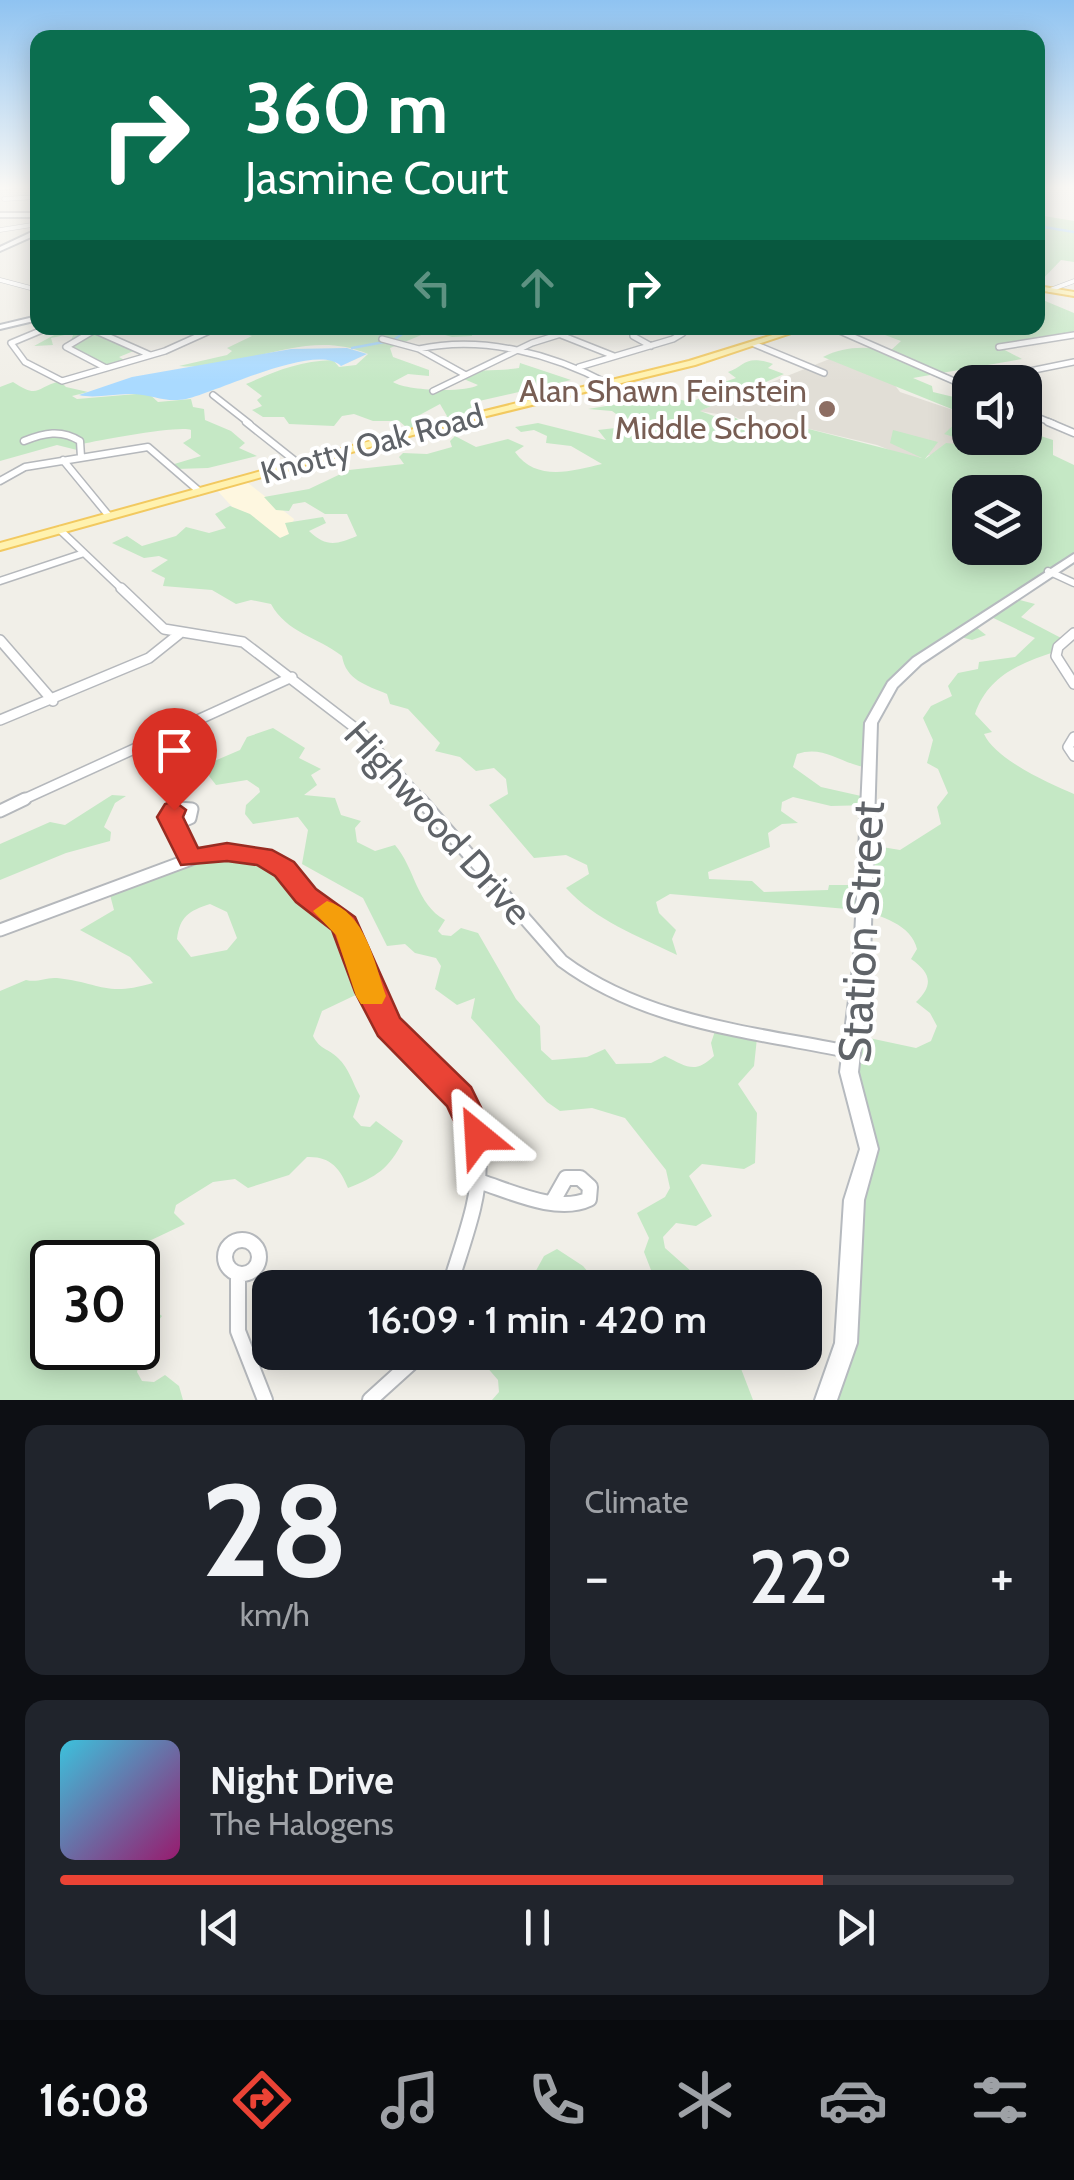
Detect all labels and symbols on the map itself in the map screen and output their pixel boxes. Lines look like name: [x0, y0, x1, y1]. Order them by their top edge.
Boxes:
place label: Alan Shawn Feinstein Middle School: [519, 371, 807, 447]
street label: Knotty Oak Road: [256, 395, 488, 492]
marker: Alan Shawn Feinstein Middle School: [816, 398, 838, 420]
pin: [132, 708, 217, 811]
street label: Highwood Drive: [335, 711, 542, 934]
street label: Station Street: [827, 800, 895, 1064]
position arrow: [426, 1084, 530, 1188]
speed limit sign: 30: [30, 1240, 160, 1370]

